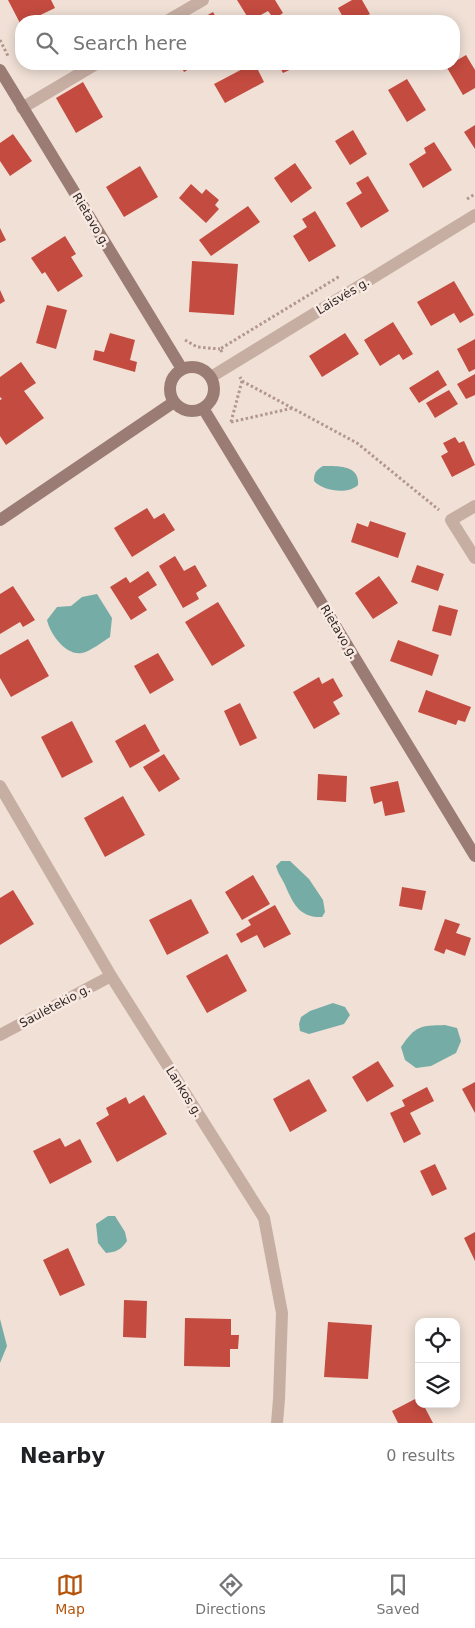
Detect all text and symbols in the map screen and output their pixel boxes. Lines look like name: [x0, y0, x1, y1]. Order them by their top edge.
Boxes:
search box: [15, 15, 460, 70]
icon: search: [33, 29, 61, 57]
text: Search here: [73, 32, 187, 54]
street label: Rietavo g.: [69, 190, 113, 250]
street label: Laisvės g.: [314, 275, 372, 317]
street label: Rietavo g.: [317, 602, 361, 662]
street label: Saulėtekio g.: [17, 981, 93, 1031]
street label: Lankos g.: [163, 1064, 205, 1120]
map controls: [415, 1318, 460, 1408]
button: locate: [415, 1318, 460, 1363]
button: layers: [415, 1363, 460, 1408]
text: Nearby: [20, 1444, 105, 1468]
text: 0 results: [386, 1446, 455, 1465]
tab: Map: [55, 1571, 85, 1617]
tab: Directions: [195, 1571, 266, 1617]
tab: Saved: [376, 1571, 420, 1617]

